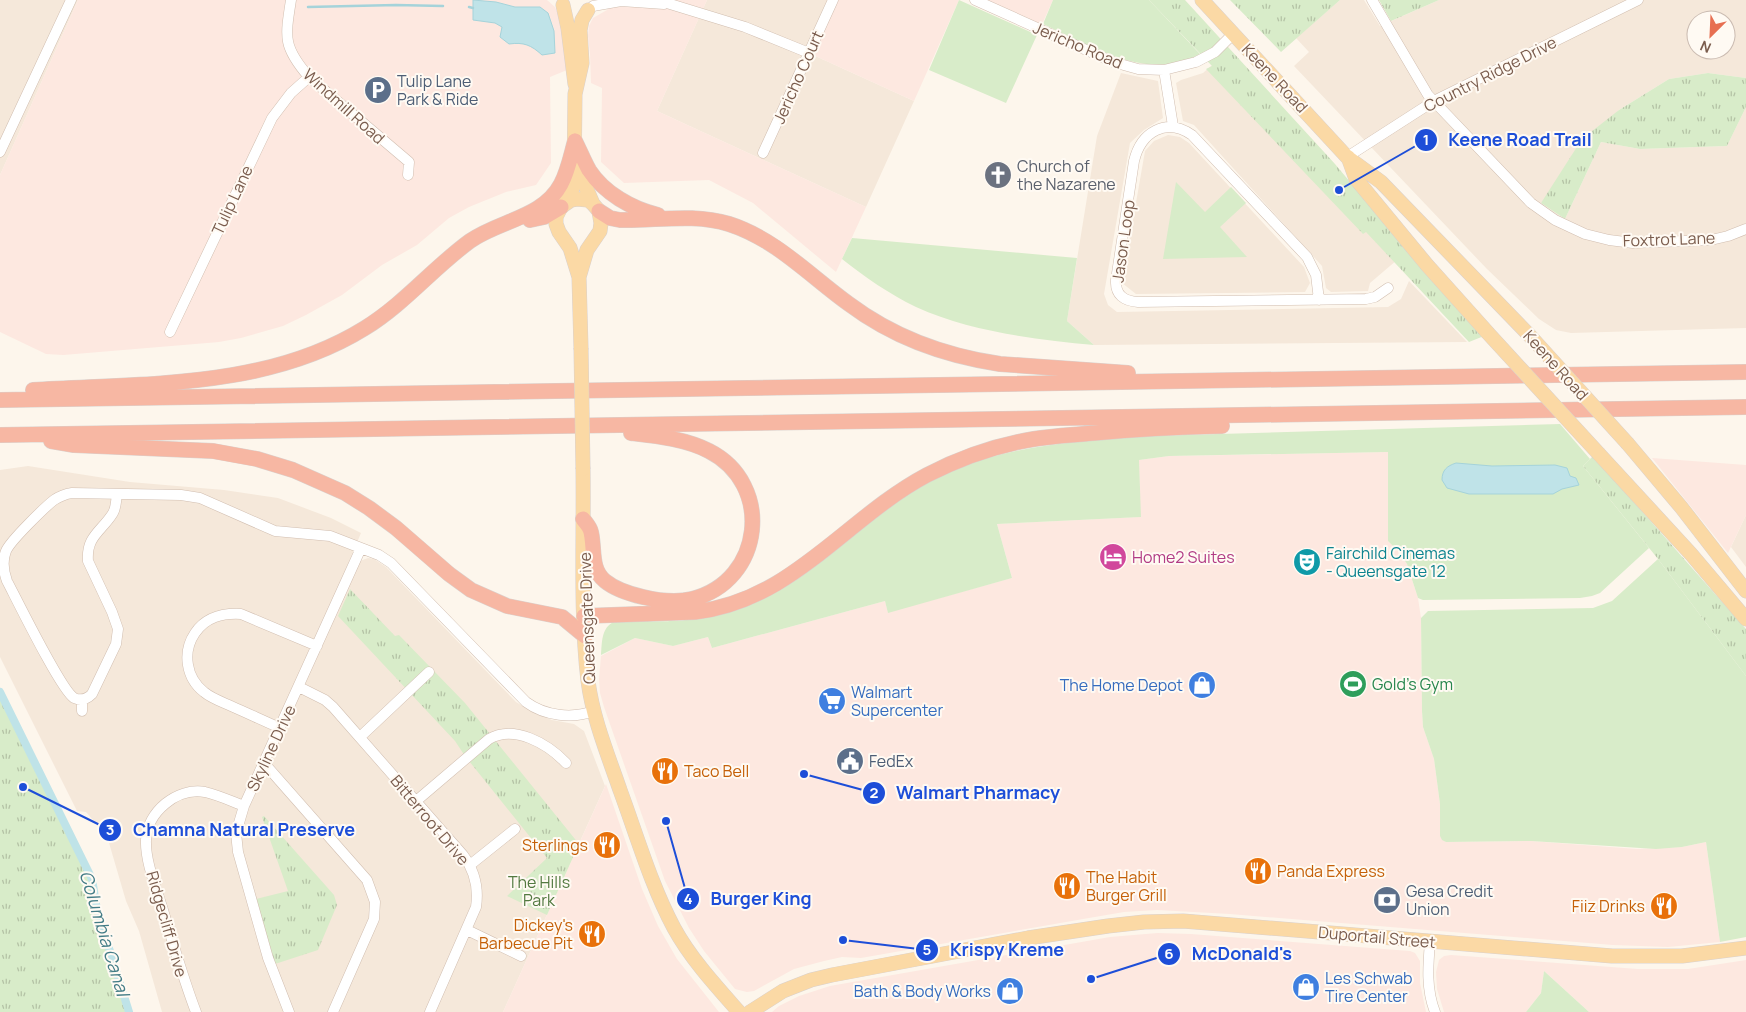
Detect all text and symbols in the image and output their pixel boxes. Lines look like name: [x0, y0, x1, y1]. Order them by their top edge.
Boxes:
north arrow: [1686, 10, 1736, 60]
street label: Jericho Road: [1030, 16, 1126, 74]
street label: Jericho Court: [768, 27, 828, 127]
street label: Country Ridge Drive: [1420, 31, 1560, 117]
text: N: [1697, 37, 1714, 58]
street label: Keene Road: [1237, 39, 1313, 117]
street label: Windmill Road: [298, 63, 390, 149]
place label: Tulip Lane Park & Ride: [397, 70, 478, 110]
parking icon: Tulip Lane Park & Ride: [363, 75, 393, 105]
callout: Keene Road Trail: [1413, 123, 1602, 156]
text: Keene Road Trail: [1448, 127, 1592, 151]
text: 1: [1423, 129, 1429, 150]
place label: Church of the Nazarene: [1017, 155, 1116, 195]
church icon: Church of the Nazarene: [983, 160, 1013, 190]
street label: Tulip Lane: [206, 162, 258, 238]
street label: Jason Loop: [1106, 198, 1140, 284]
street label: Foxtrot Lane: [1622, 226, 1716, 252]
street label: Keene Road: [1519, 325, 1593, 405]
hotel icon: Home2 Suites: [1098, 542, 1128, 572]
place label: Fairchild Cinemas - Queensgate 12: [1326, 542, 1455, 582]
place label: Home2 Suites: [1132, 546, 1235, 568]
theatre icon: Fairchild Cinemas - Queensgate 12: [1292, 547, 1322, 577]
street label: Queensgate Drive: [574, 552, 600, 684]
sports icon: Gold's Gym: [1338, 669, 1368, 699]
shop icon: The Home Depot: [1187, 670, 1217, 700]
place label: Gold's Gym: [1372, 673, 1453, 695]
place label: The Home Depot: [1060, 674, 1183, 696]
place label: Walmart Supercenter: [851, 681, 943, 721]
supermarket icon: Walmart Supercenter: [817, 686, 847, 716]
street label: Skyline Drive: [241, 701, 301, 795]
public building icon: FedEx: [835, 746, 865, 776]
place label: FedEx: [869, 750, 914, 772]
restaurant icon: Taco Bell: [650, 756, 680, 786]
place label: Taco Bell: [684, 760, 749, 782]
street label: Bitterroot Drive: [386, 770, 474, 870]
callout: Walmart Pharmacy: [861, 777, 1070, 810]
text: Walmart Pharmacy: [896, 780, 1060, 804]
text: 2: [870, 782, 879, 803]
callout: Chamna Natural Preserve: [98, 813, 365, 846]
text: Chamna Natural Preserve: [133, 817, 355, 841]
text: 3: [106, 819, 114, 840]
restaurant icon: Sterlings: [592, 830, 622, 860]
place label: Sterlings: [522, 834, 588, 856]
restaurant icon: Panda Express: [1243, 856, 1273, 886]
place label: Panda Express: [1277, 860, 1385, 882]
place label: The Habit Burger Grill: [1086, 866, 1167, 906]
water label: Columbia Canal: [75, 867, 136, 1001]
street label: Ridgecliff Drive: [141, 868, 193, 980]
park label: The Hills Park: [508, 871, 570, 911]
restaurant icon: The Habit Burger Grill: [1052, 871, 1082, 901]
place label: Gesa Credit Union: [1406, 880, 1493, 920]
callout: Burger King: [675, 882, 821, 915]
bank icon: Gesa Credit Union: [1372, 885, 1402, 915]
text: Burger King: [710, 886, 812, 910]
text: 4: [683, 888, 693, 909]
restaurant icon: Fiiz Drinks: [1649, 891, 1679, 921]
place label: Fiiz Drinks: [1572, 895, 1645, 917]
place label: Dickey's Barbecue Pit: [479, 914, 573, 954]
restaurant icon: Dickey's Barbecue Pit: [577, 919, 607, 949]
street label: Duportail Street: [1317, 921, 1437, 953]
callout: Krispy Kreme: [914, 933, 1074, 966]
text: Krispy Kreme: [950, 937, 1064, 961]
callout: McDonald's: [1157, 938, 1302, 971]
text: 5: [923, 939, 932, 960]
text: McDonald's: [1192, 941, 1292, 965]
text: 6: [1164, 943, 1174, 964]
place label: Les Schwab Tire Center: [1325, 967, 1413, 1007]
shop icon: Les Schwab Tire Center: [1291, 972, 1321, 1002]
shop icon: Bath & Body Works: [995, 976, 1025, 1006]
place label: Bath & Body Works: [854, 980, 991, 1002]

